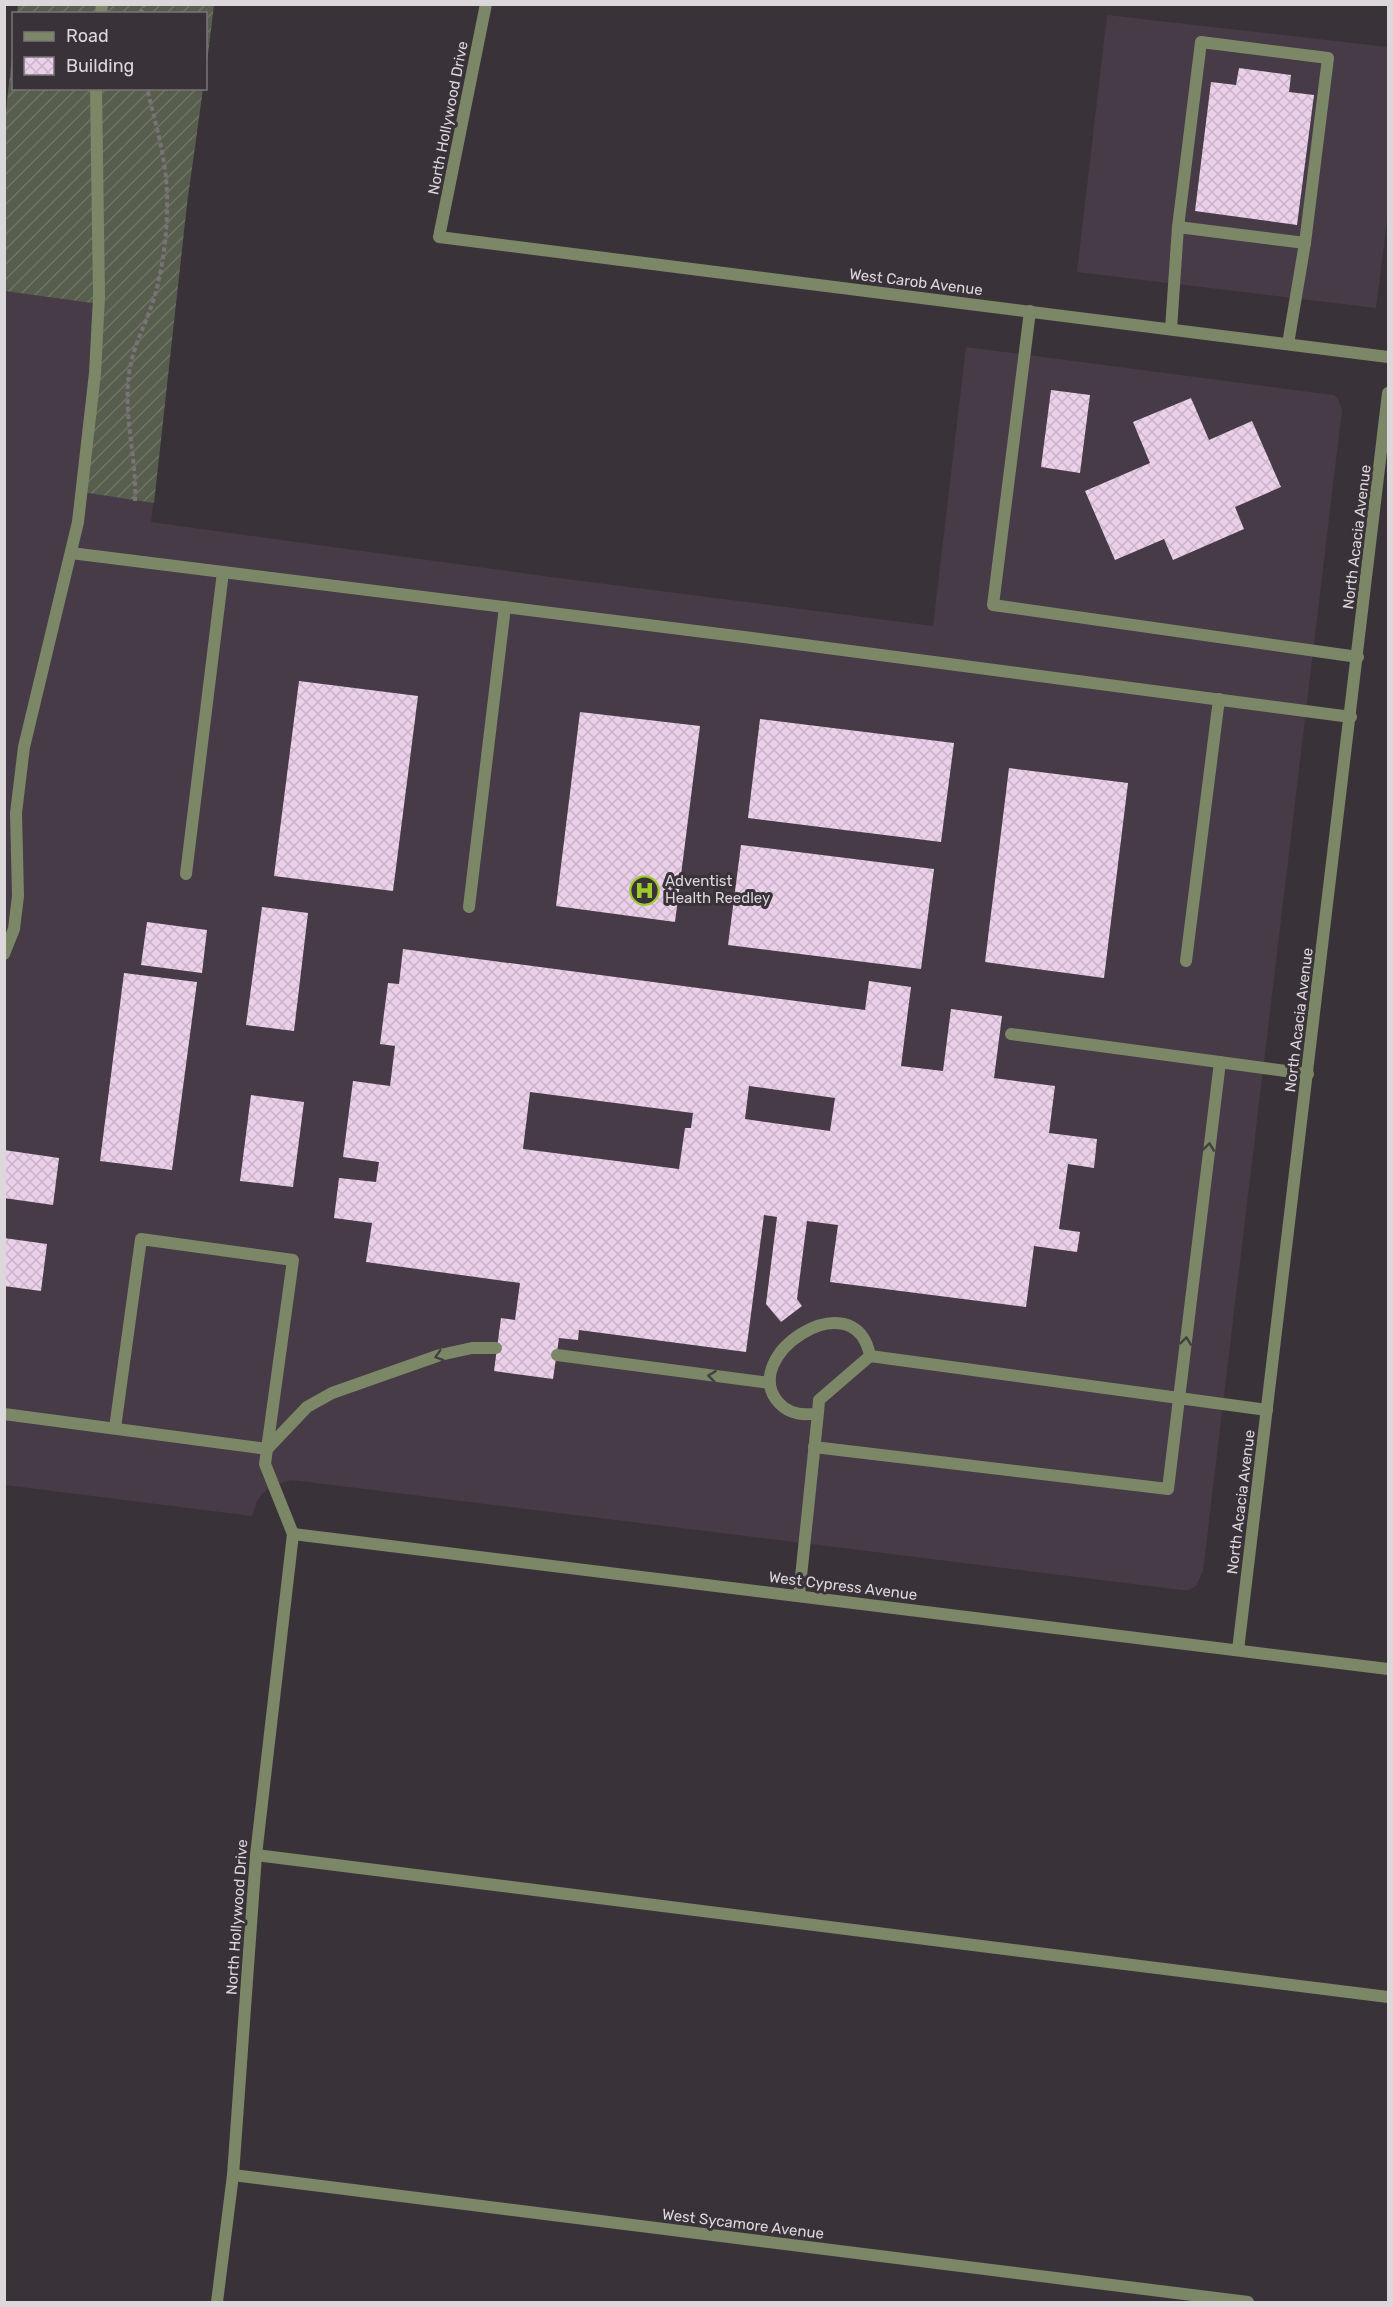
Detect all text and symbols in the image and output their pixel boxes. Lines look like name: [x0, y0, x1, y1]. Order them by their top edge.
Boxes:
legend: [12, 12, 207, 90]
text: Road: [66, 25, 109, 47]
street label: North Hollywood Drive: [424, 40, 472, 196]
text: Building: [66, 55, 134, 77]
street label: West Carob Avenue: [848, 265, 984, 299]
street label: North Acacia Avenue: [1339, 464, 1375, 610]
place label: Adventist Health Reedley: [665, 872, 770, 907]
hospital icon: Adventist Health Reedley: [628, 874, 660, 906]
street label: North Acacia Avenue: [1281, 947, 1317, 1093]
one-way arrow: [1203, 1143, 1215, 1152]
one-way arrow: [1179, 1336, 1192, 1345]
one-way arrow: [434, 1349, 445, 1361]
one-way arrow: [707, 1370, 716, 1382]
street label: North Acacia Avenue: [1223, 1429, 1259, 1575]
street label: West Cypress Avenue: [768, 1568, 918, 1604]
street label: North Hollywood Drive: [223, 1839, 251, 1995]
street label: West Sycamore Avenue: [661, 2205, 825, 2243]

